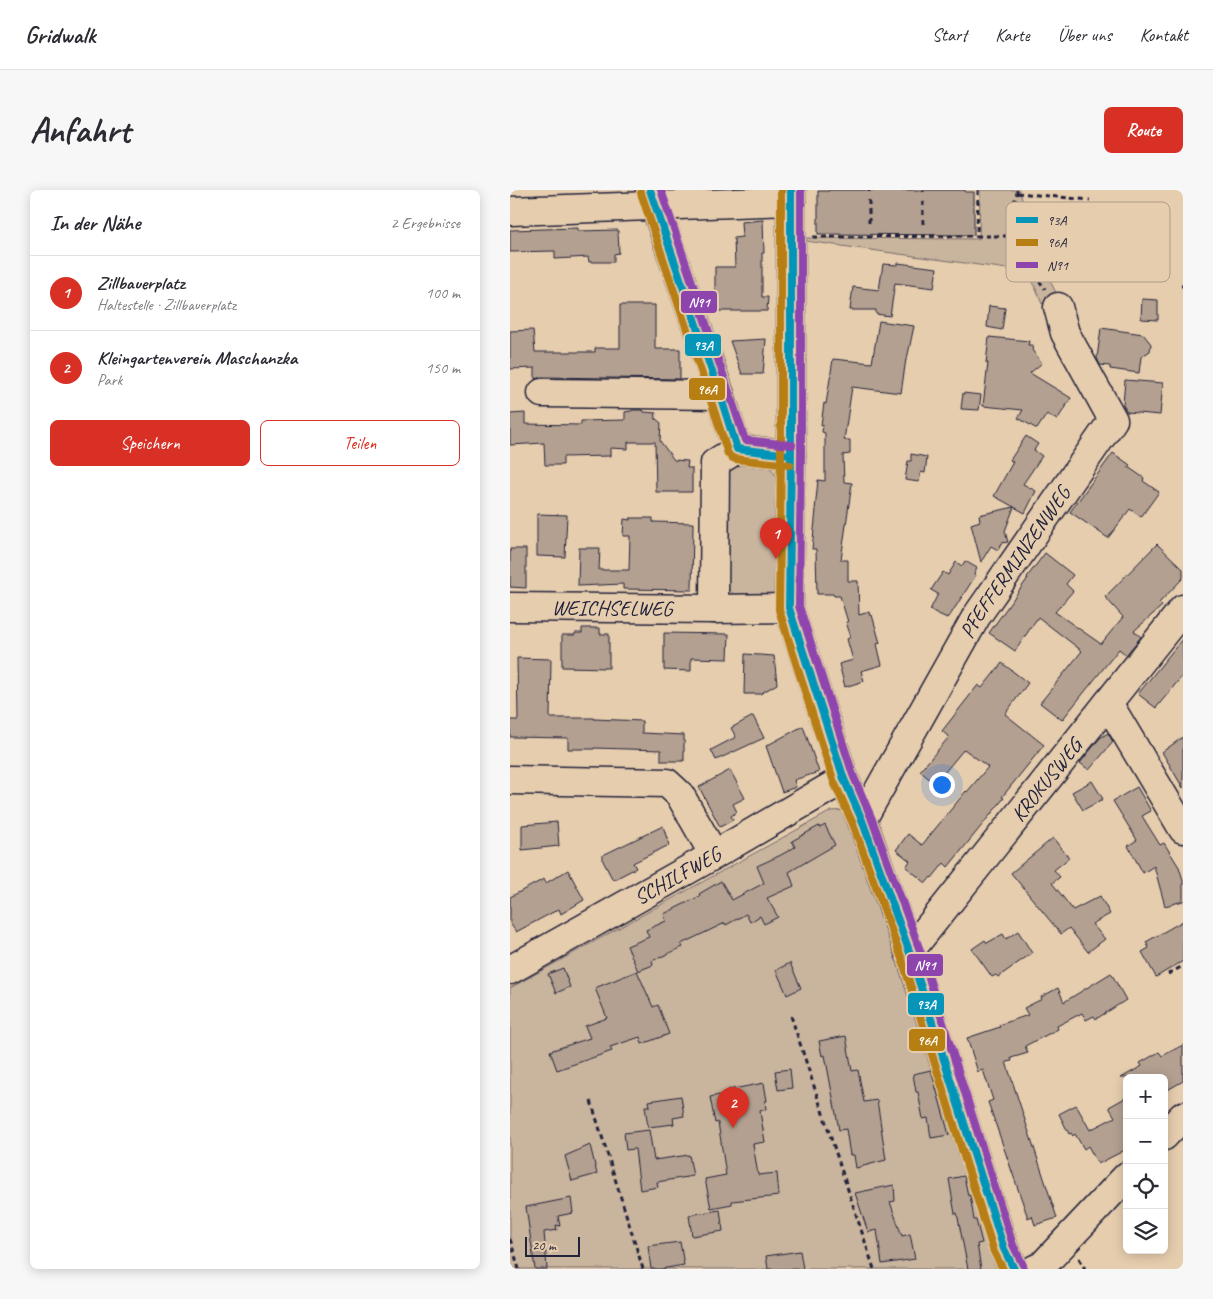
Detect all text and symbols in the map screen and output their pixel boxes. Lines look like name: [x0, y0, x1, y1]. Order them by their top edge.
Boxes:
text: Gridwalk: [25, 20, 95, 50]
text: Start: [932, 24, 967, 46]
text: Karte: [995, 24, 1030, 46]
text: Über uns: [1058, 24, 1112, 46]
text: Kontakt: [1140, 24, 1188, 46]
button: Route: [1104, 107, 1183, 153]
text: Anfahrt: [30, 108, 130, 153]
legend: [1006, 202, 1170, 282]
text: In der Nähe: [50, 210, 140, 236]
text: 93A: [1047, 212, 1068, 229]
text: 2 Ergebnisse: [391, 213, 460, 233]
text: 96A: [1047, 234, 1068, 251]
text: N91: [1047, 257, 1069, 274]
text: Zillbauerplatz: [97, 271, 184, 295]
text: 1: [62, 283, 70, 303]
text: 100 m: [426, 283, 460, 303]
line badge: N91: [680, 290, 718, 314]
text: N91: [688, 294, 711, 311]
text: Haltestelle · Zillbauerplatz: [97, 295, 236, 315]
line badge: 93A: [684, 333, 722, 357]
text: 93A: [693, 337, 714, 354]
text: Kleingartenverein Maschanzka: [97, 346, 297, 370]
text: 2: [62, 358, 70, 378]
text: 150 m: [426, 358, 460, 378]
text: Park: [97, 370, 122, 390]
line badge: 96A: [688, 377, 726, 401]
text: 96A: [697, 381, 718, 398]
button: Speichern: [50, 420, 250, 466]
button: Teilen: [260, 420, 460, 466]
street label: PFEFFERMINZENWEG: [954, 479, 1077, 643]
pin: 1: [760, 518, 792, 559]
street label: WEICHSELWEG: [552, 594, 675, 622]
street label: KROKUSWEG: [1005, 731, 1089, 827]
your location: [929, 772, 955, 798]
street label: SCHILFWEG: [629, 840, 728, 910]
line badge: N91: [906, 953, 944, 977]
text: N91: [914, 957, 937, 974]
line badge: 93A: [907, 992, 945, 1016]
text: 93A: [916, 996, 937, 1013]
line badge: 96A: [908, 1028, 946, 1052]
text: 96A: [917, 1032, 938, 1049]
map controls: [1123, 1074, 1168, 1254]
button: +: [1123, 1074, 1168, 1119]
pin: 2: [717, 1087, 749, 1128]
button: −: [1123, 1119, 1168, 1164]
button: locate: [1123, 1164, 1168, 1209]
button: layers: [1123, 1209, 1168, 1254]
scale bar: [525, 1234, 580, 1257]
text: 20 m: [532, 1237, 556, 1254]

